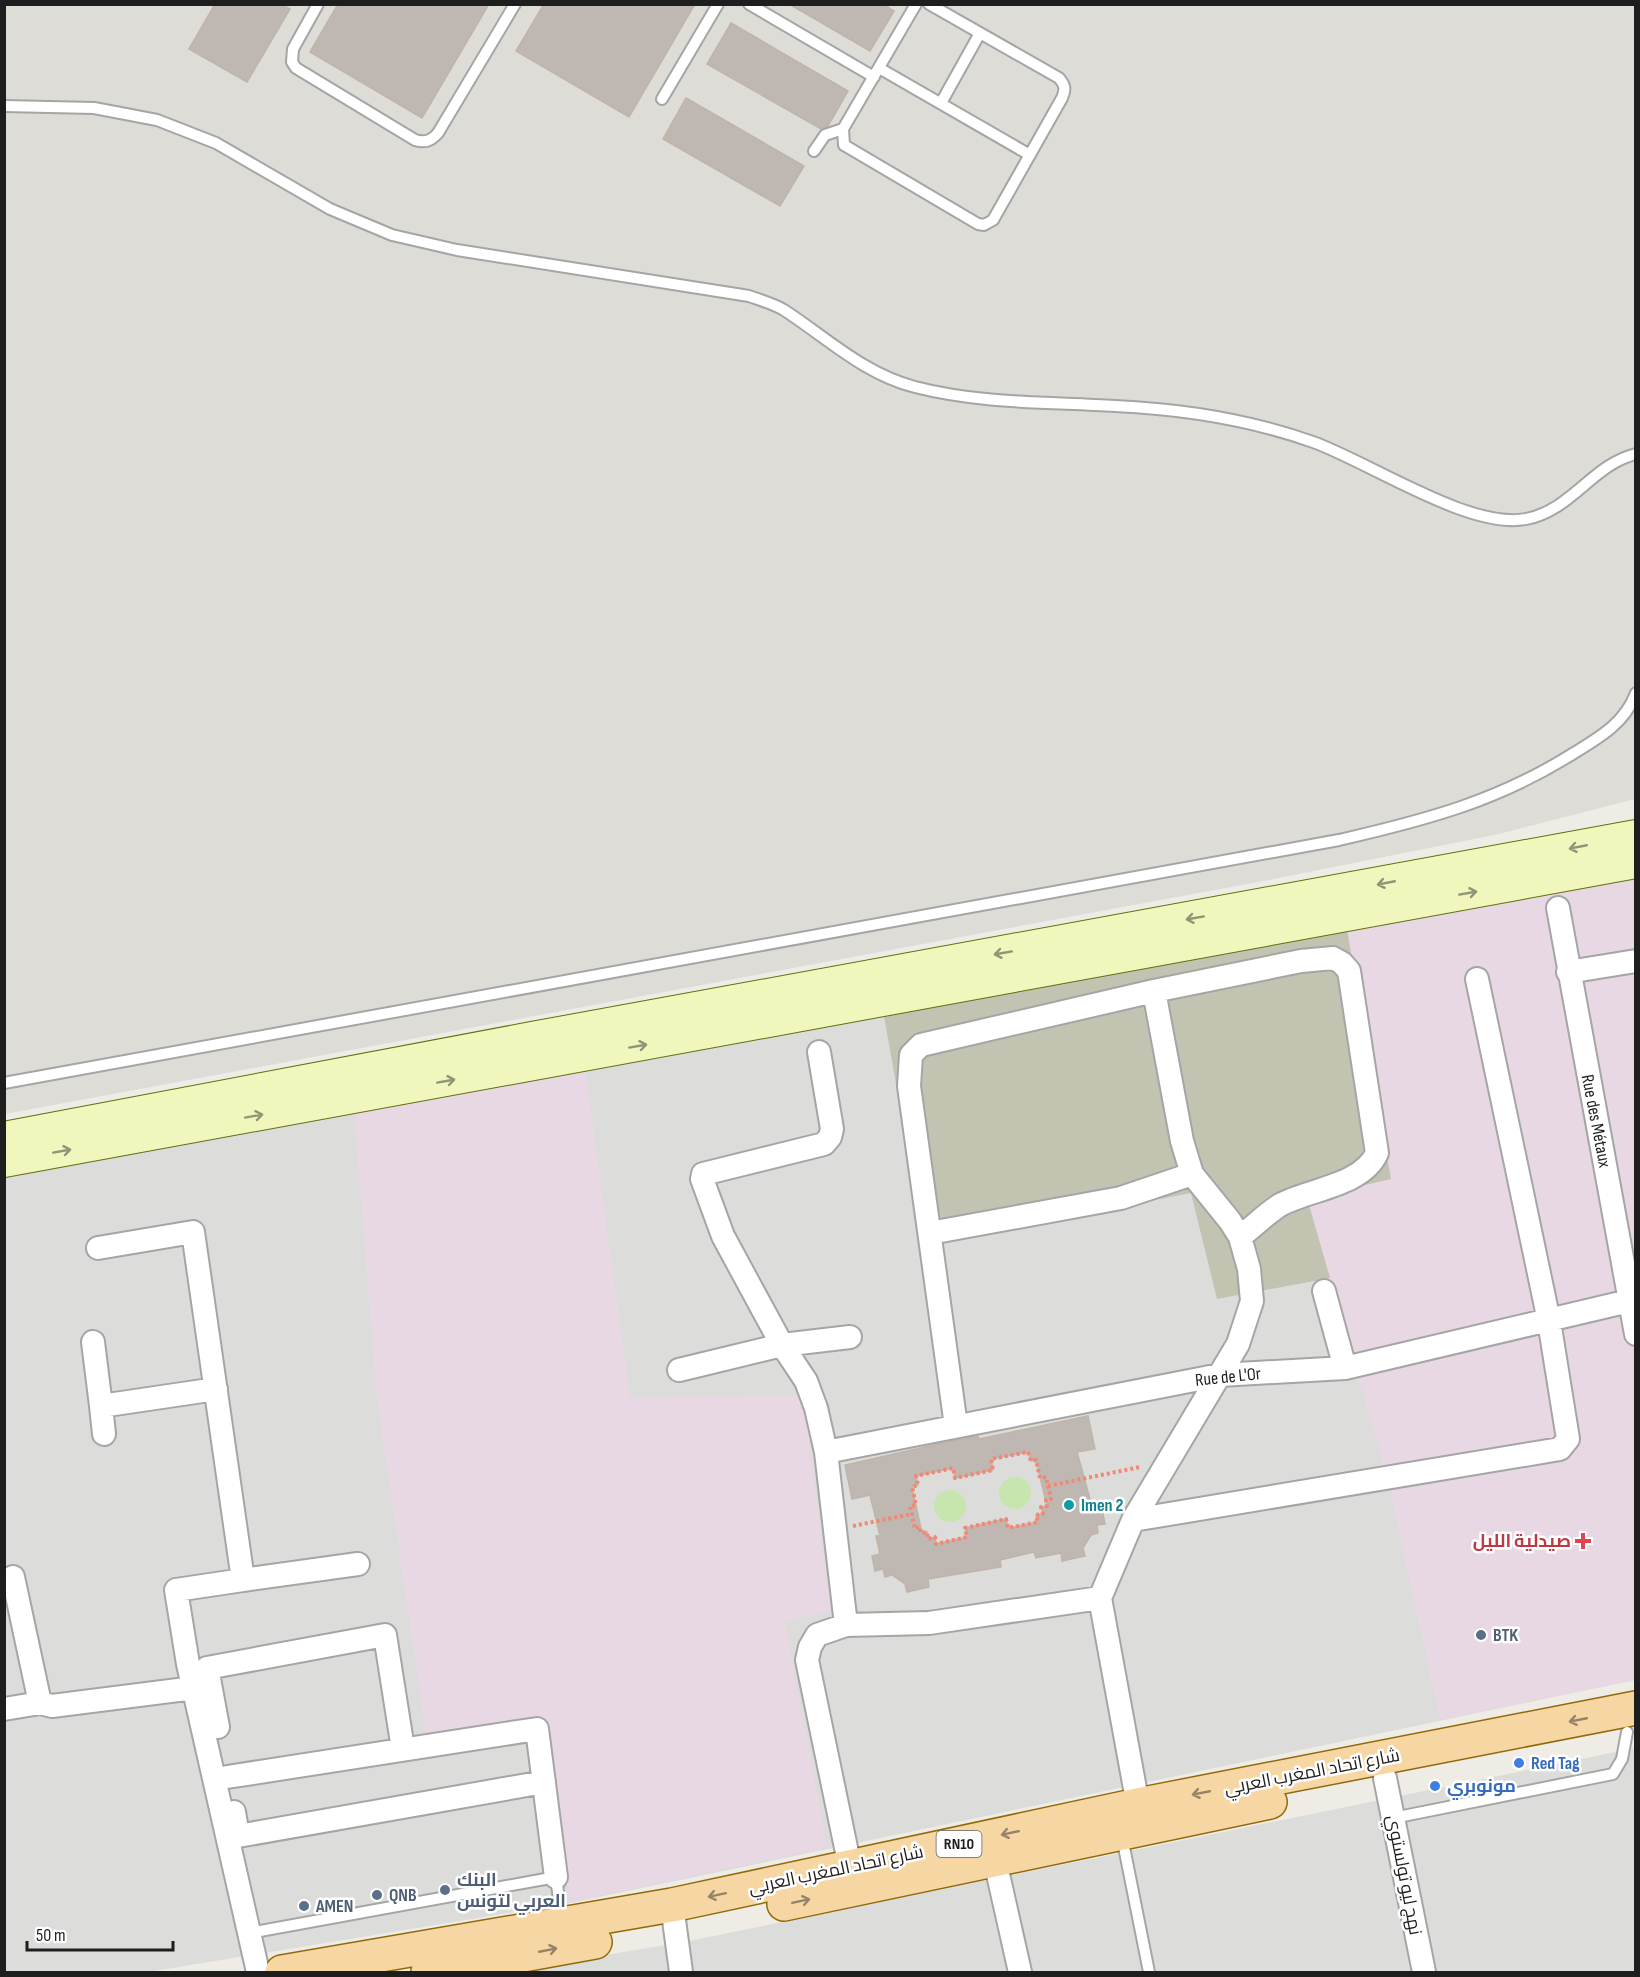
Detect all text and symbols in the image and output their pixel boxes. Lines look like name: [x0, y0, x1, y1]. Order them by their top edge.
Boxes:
one-way arrow: [1569, 842, 1588, 853]
one-way arrow: [1377, 878, 1397, 889]
one-way arrow: [1458, 887, 1477, 898]
one-way arrow: [1185, 913, 1205, 924]
one-way arrow: [993, 948, 1013, 959]
one-way arrow: [627, 1040, 647, 1051]
street label: Rue des Métaux: [1577, 1073, 1615, 1170]
one-way arrow: [435, 1075, 455, 1086]
one-way arrow: [244, 1110, 263, 1121]
one-way arrow: [52, 1145, 71, 1156]
street label: Rue de L'Or: [1194, 1363, 1262, 1391]
place label: Imen 2: [1081, 1495, 1123, 1516]
marker: Imen 2: [1062, 1498, 1076, 1512]
place label: صيدلية الليل: [1473, 1531, 1571, 1552]
marker: صيدلية الليل: [1576, 1534, 1590, 1548]
place label: BTK: [1493, 1625, 1518, 1646]
marker: BTK: [1474, 1628, 1488, 1642]
one-way arrow: [1569, 1715, 1588, 1726]
street label: شارع اتحاد المغرب العربي: [1222, 1745, 1402, 1802]
place label: Red Tag: [1531, 1753, 1580, 1774]
marker: Red Tag: [1512, 1756, 1526, 1770]
place label: مونوبري: [1447, 1776, 1516, 1800]
marker: مونوبري: [1428, 1779, 1442, 1793]
one-way arrow: [1192, 1788, 1211, 1799]
street label: نهج ليو تولستوي: [1379, 1813, 1426, 1937]
one-way arrow: [1001, 1827, 1020, 1839]
road number: RN10: [936, 1831, 982, 1857]
street label: شارع اتحاد المغرب العربي: [747, 1841, 926, 1902]
place label: البنك العربي لتونس: [457, 1870, 566, 1916]
marker: البنك العربي لتونس: [438, 1883, 452, 1897]
place label: QNB: [389, 1885, 417, 1906]
marker: QNB: [370, 1888, 384, 1902]
one-way arrow: [708, 1890, 727, 1901]
one-way arrow: [791, 1895, 810, 1906]
place label: AMEN: [315, 1896, 353, 1917]
marker: AMEN: [297, 1899, 311, 1913]
scale bar: [27, 1914, 172, 1952]
text: 50 m: [36, 1925, 66, 1946]
one-way arrow: [537, 1945, 557, 1956]

